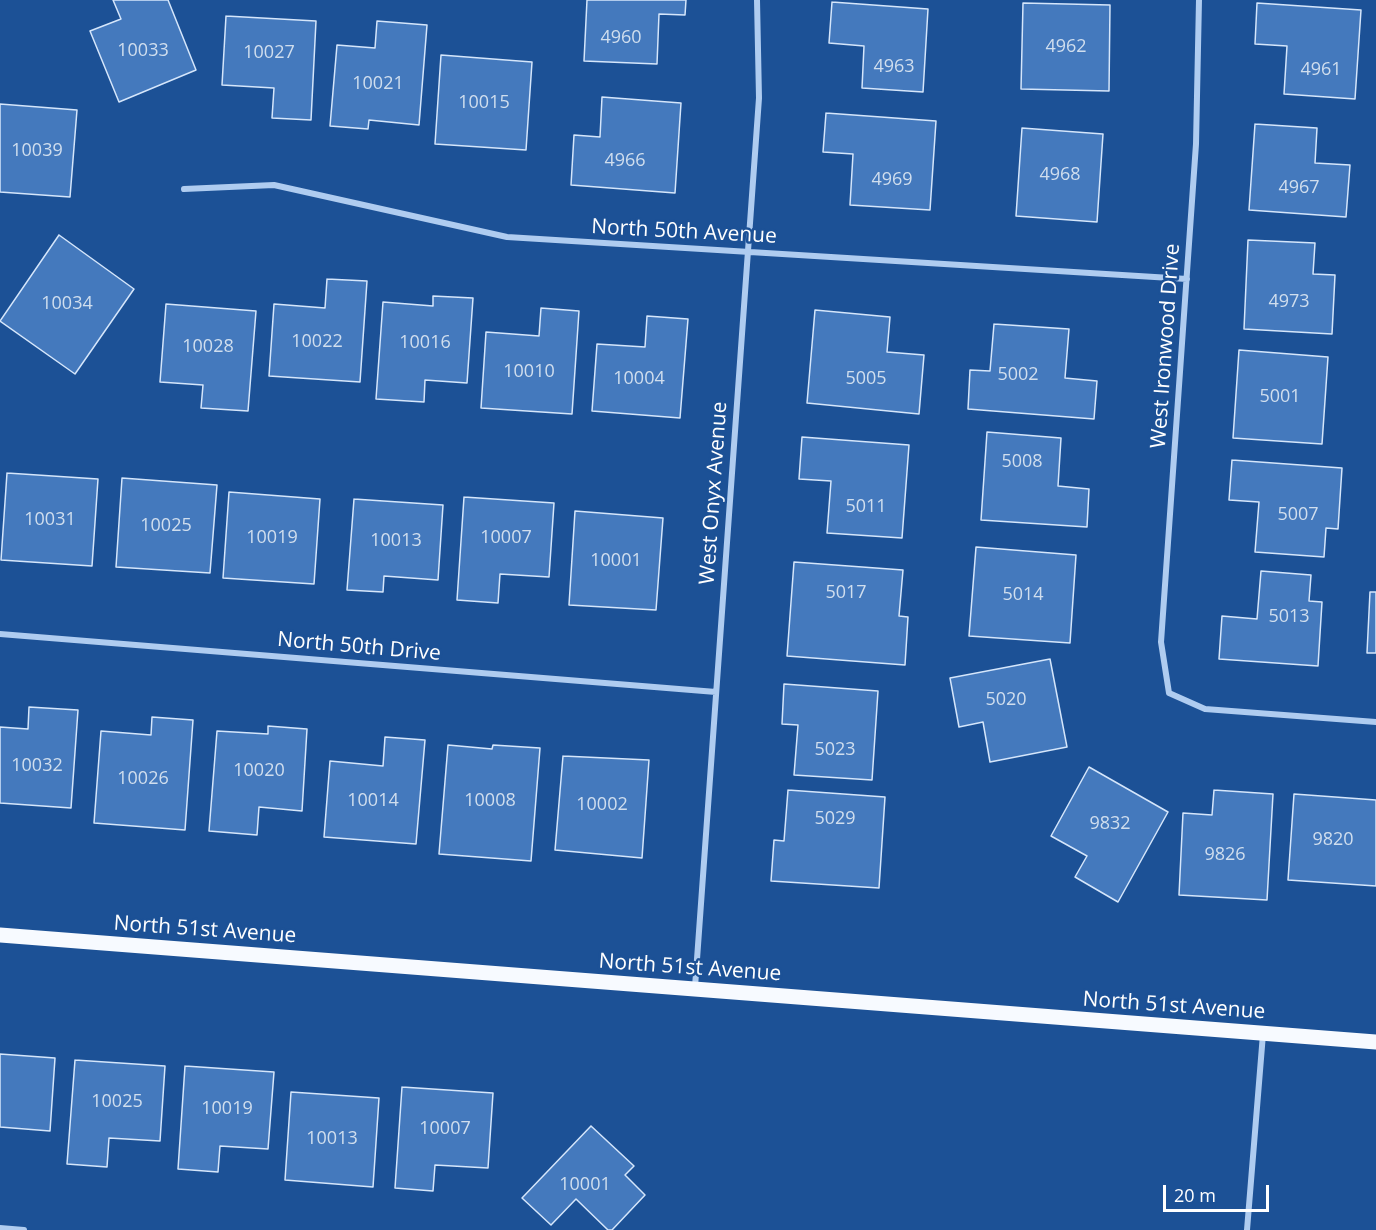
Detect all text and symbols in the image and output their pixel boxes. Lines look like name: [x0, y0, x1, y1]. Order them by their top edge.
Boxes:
house number: 4960: [600, 27, 642, 49]
house number: 4962: [1045, 36, 1087, 58]
house number: 10033: [117, 40, 169, 62]
house number: 10027: [243, 42, 295, 64]
house number: 4963: [873, 56, 915, 78]
house number: 4961: [1300, 59, 1342, 81]
house number: 10021: [352, 73, 404, 95]
house number: 10015: [458, 92, 510, 114]
house number: 10039: [11, 140, 63, 162]
house number: 4966: [604, 150, 646, 172]
house number: 4968: [1039, 164, 1081, 186]
house number: 4969: [871, 169, 913, 191]
house number: 4967: [1278, 177, 1320, 199]
street label: North 50th Avenue: [591, 215, 777, 249]
street label: West Ironwood Drive: [1146, 243, 1186, 449]
house number: 4973: [1268, 291, 1310, 313]
house number: 10034: [41, 293, 93, 315]
house number: 10022: [291, 331, 343, 353]
house number: 10016: [399, 332, 451, 354]
house number: 10028: [182, 336, 234, 358]
house number: 10010: [503, 361, 555, 383]
house number: 5002: [997, 364, 1039, 386]
house number: 10004: [613, 368, 665, 390]
house number: 5005: [845, 368, 887, 390]
house number: 5001: [1259, 386, 1301, 408]
street label: West Onyx Avenue: [695, 401, 733, 585]
house number: 5008: [1001, 451, 1043, 473]
house number: 5011: [845, 496, 887, 518]
house number: 5007: [1277, 504, 1319, 526]
house number: 10031: [24, 509, 76, 531]
house number: 10025: [140, 515, 192, 537]
house number: 10019: [246, 527, 298, 549]
house number: 10007: [480, 527, 532, 549]
house number: 10013: [370, 530, 422, 552]
house number: 10001: [590, 550, 642, 572]
house number: 5017: [825, 582, 867, 604]
house number: 5014: [1002, 584, 1044, 606]
house number: 5013: [1268, 606, 1310, 628]
street label: North 50th Drive: [276, 627, 442, 667]
house number: 5020: [985, 689, 1027, 711]
house number: 5023: [814, 739, 856, 761]
house number: 10032: [11, 755, 63, 777]
house number: 10020: [233, 760, 285, 782]
house number: 10026: [117, 768, 169, 790]
house number: 10014: [347, 790, 399, 812]
house number: 10008: [464, 790, 516, 812]
house number: 10002: [576, 794, 628, 816]
house number: 5029: [814, 808, 856, 830]
house number: 9832: [1089, 813, 1131, 835]
house number: 9820: [1312, 829, 1354, 851]
house number: 9826: [1204, 844, 1246, 866]
street label: North 51st Avenue: [113, 911, 297, 949]
street label: North 51st Avenue: [598, 949, 782, 987]
street label: North 51st Avenue: [1082, 987, 1266, 1025]
house number: 10025: [91, 1091, 143, 1113]
house number: 10019: [201, 1098, 253, 1120]
house number: 10007: [419, 1118, 471, 1140]
house number: 10013: [306, 1128, 358, 1150]
scale bar: [1166, 1173, 1272, 1211]
house number: 10001: [559, 1174, 611, 1196]
text: 20 m: [1174, 1183, 1216, 1207]

